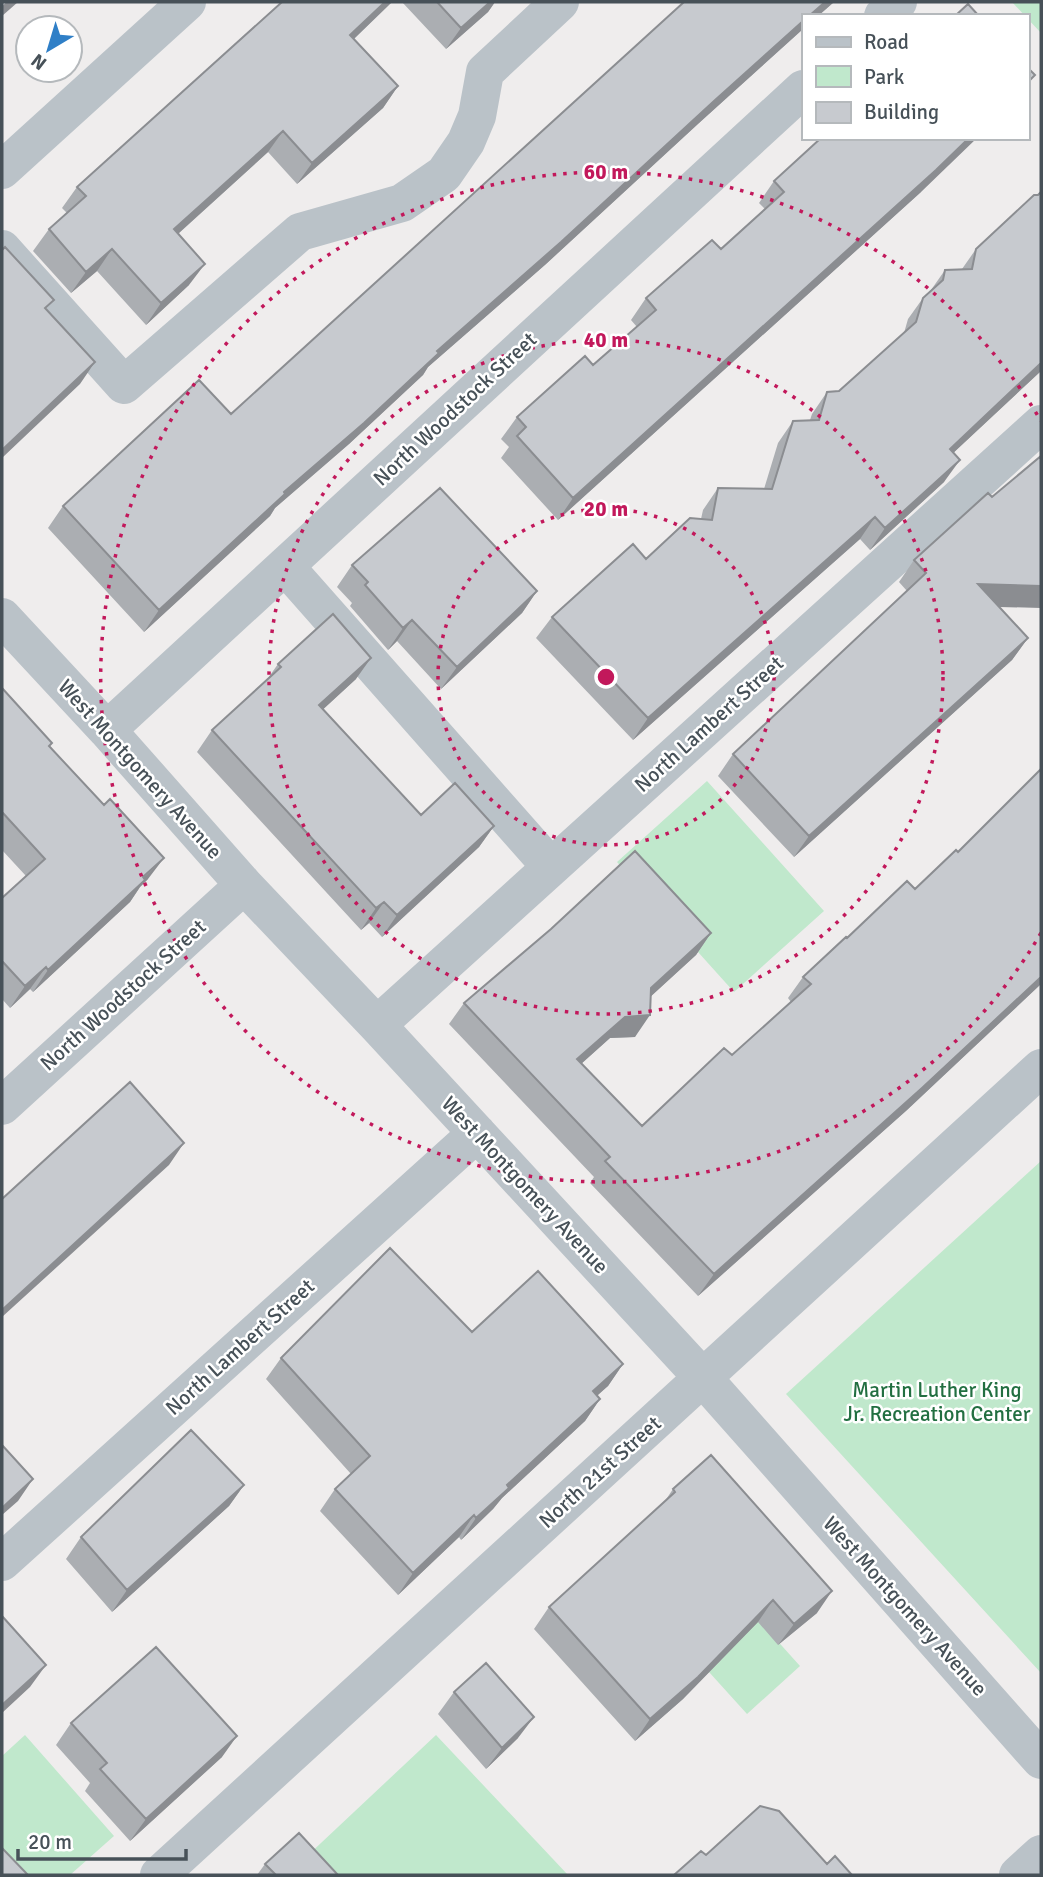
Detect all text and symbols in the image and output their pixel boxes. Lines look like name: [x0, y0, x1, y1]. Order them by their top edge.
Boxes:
north arrow: [14, 14, 84, 84]
legend: [802, 14, 1029, 140]
text: Road: [864, 29, 909, 55]
text: N: [27, 48, 52, 75]
text: Park: [864, 64, 905, 90]
text: Building: [864, 99, 939, 125]
text: 60 m: [584, 159, 628, 185]
street label: North Woodstock Street: [368, 327, 542, 491]
text: 40 m: [584, 327, 628, 353]
text: 20 m: [584, 496, 628, 522]
street label: North Lambert Street: [629, 650, 789, 798]
centre of rings: [594, 665, 618, 689]
street label: West Montgomery Avenue: [52, 674, 228, 864]
street label: North Woodstock Street: [35, 914, 211, 1076]
street label: West Montgomery Avenue: [436, 1091, 614, 1279]
street label: North Lambert Street: [160, 1273, 320, 1421]
park label: Martin Luther King Jr. Recreation Center: [844, 1377, 1031, 1427]
street label: North 21st Street: [534, 1410, 666, 1534]
street label: West Montgomery Avenue: [817, 1511, 993, 1701]
scale bar: [18, 1818, 186, 1862]
text: 20 m: [28, 1829, 72, 1855]

